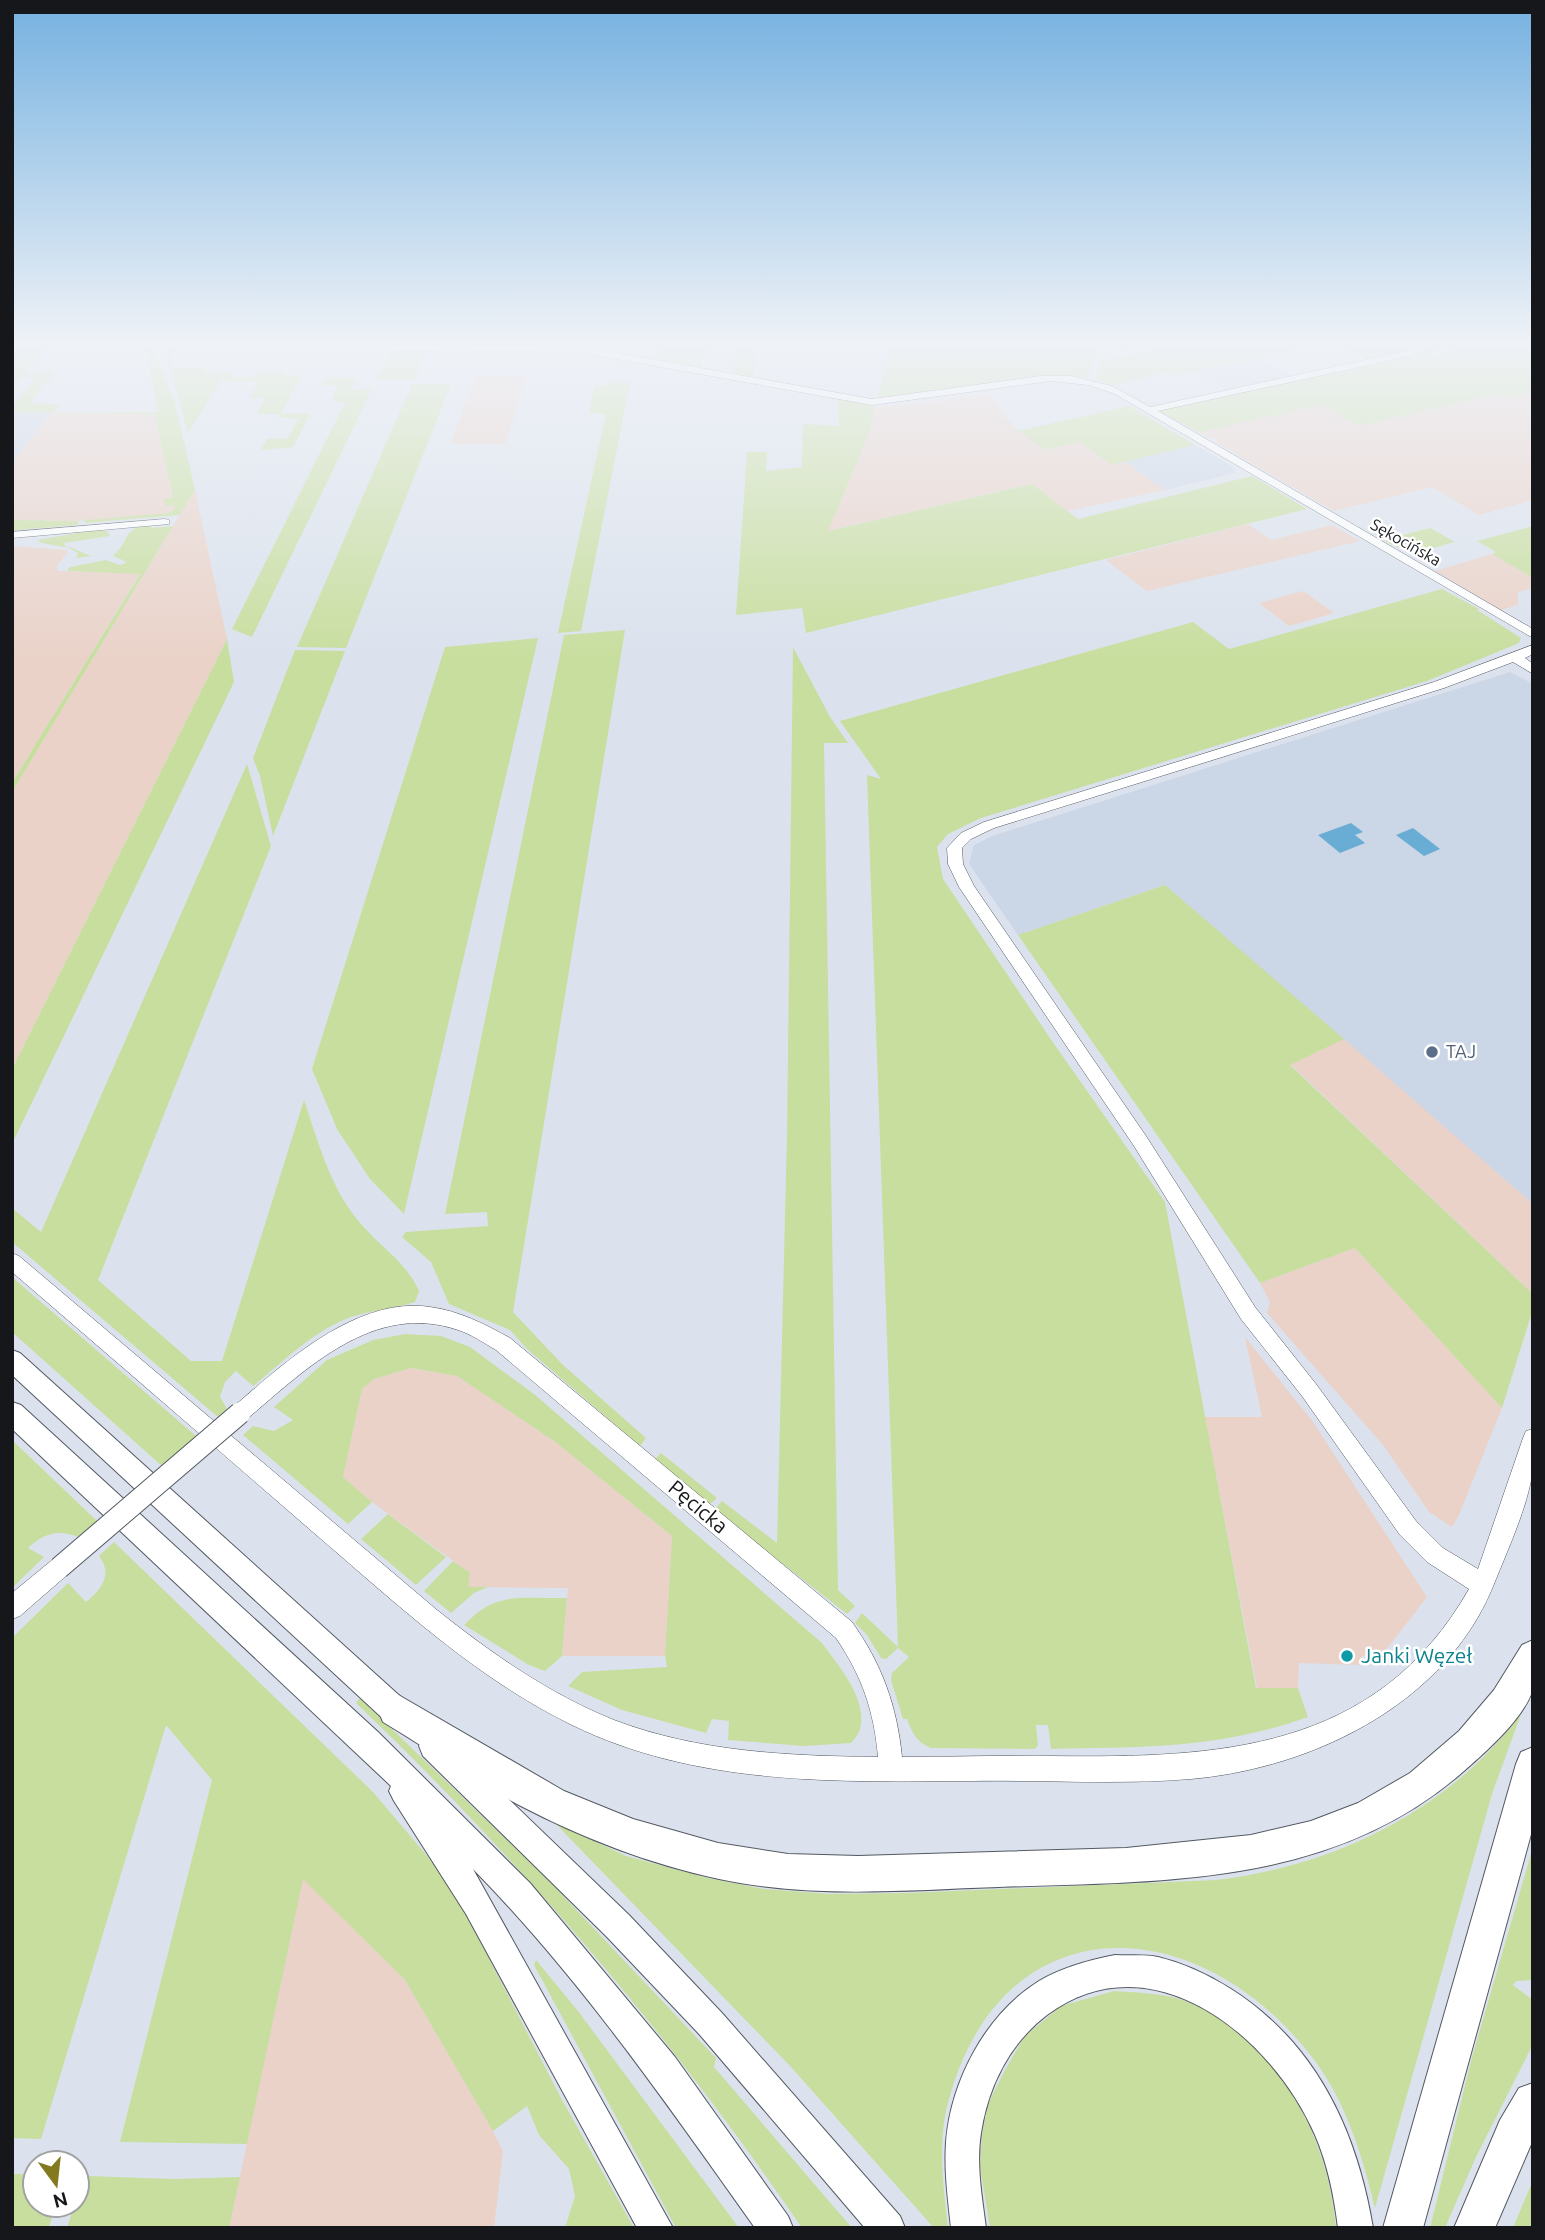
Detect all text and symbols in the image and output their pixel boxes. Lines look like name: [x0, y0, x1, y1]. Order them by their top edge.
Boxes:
street label: Sękocińska: [1368, 515, 1444, 569]
place label: TAJ: [1446, 1041, 1476, 1061]
marker: TAJ: [1424, 1044, 1440, 1060]
street label: Pęcicka: [664, 1475, 733, 1538]
place label: Janki Węzeł: [1361, 1643, 1472, 1667]
marker: Janki Węzeł: [1339, 1648, 1355, 1664]
north arrow: [21, 2149, 91, 2219]
text: N: [51, 2188, 70, 2213]

